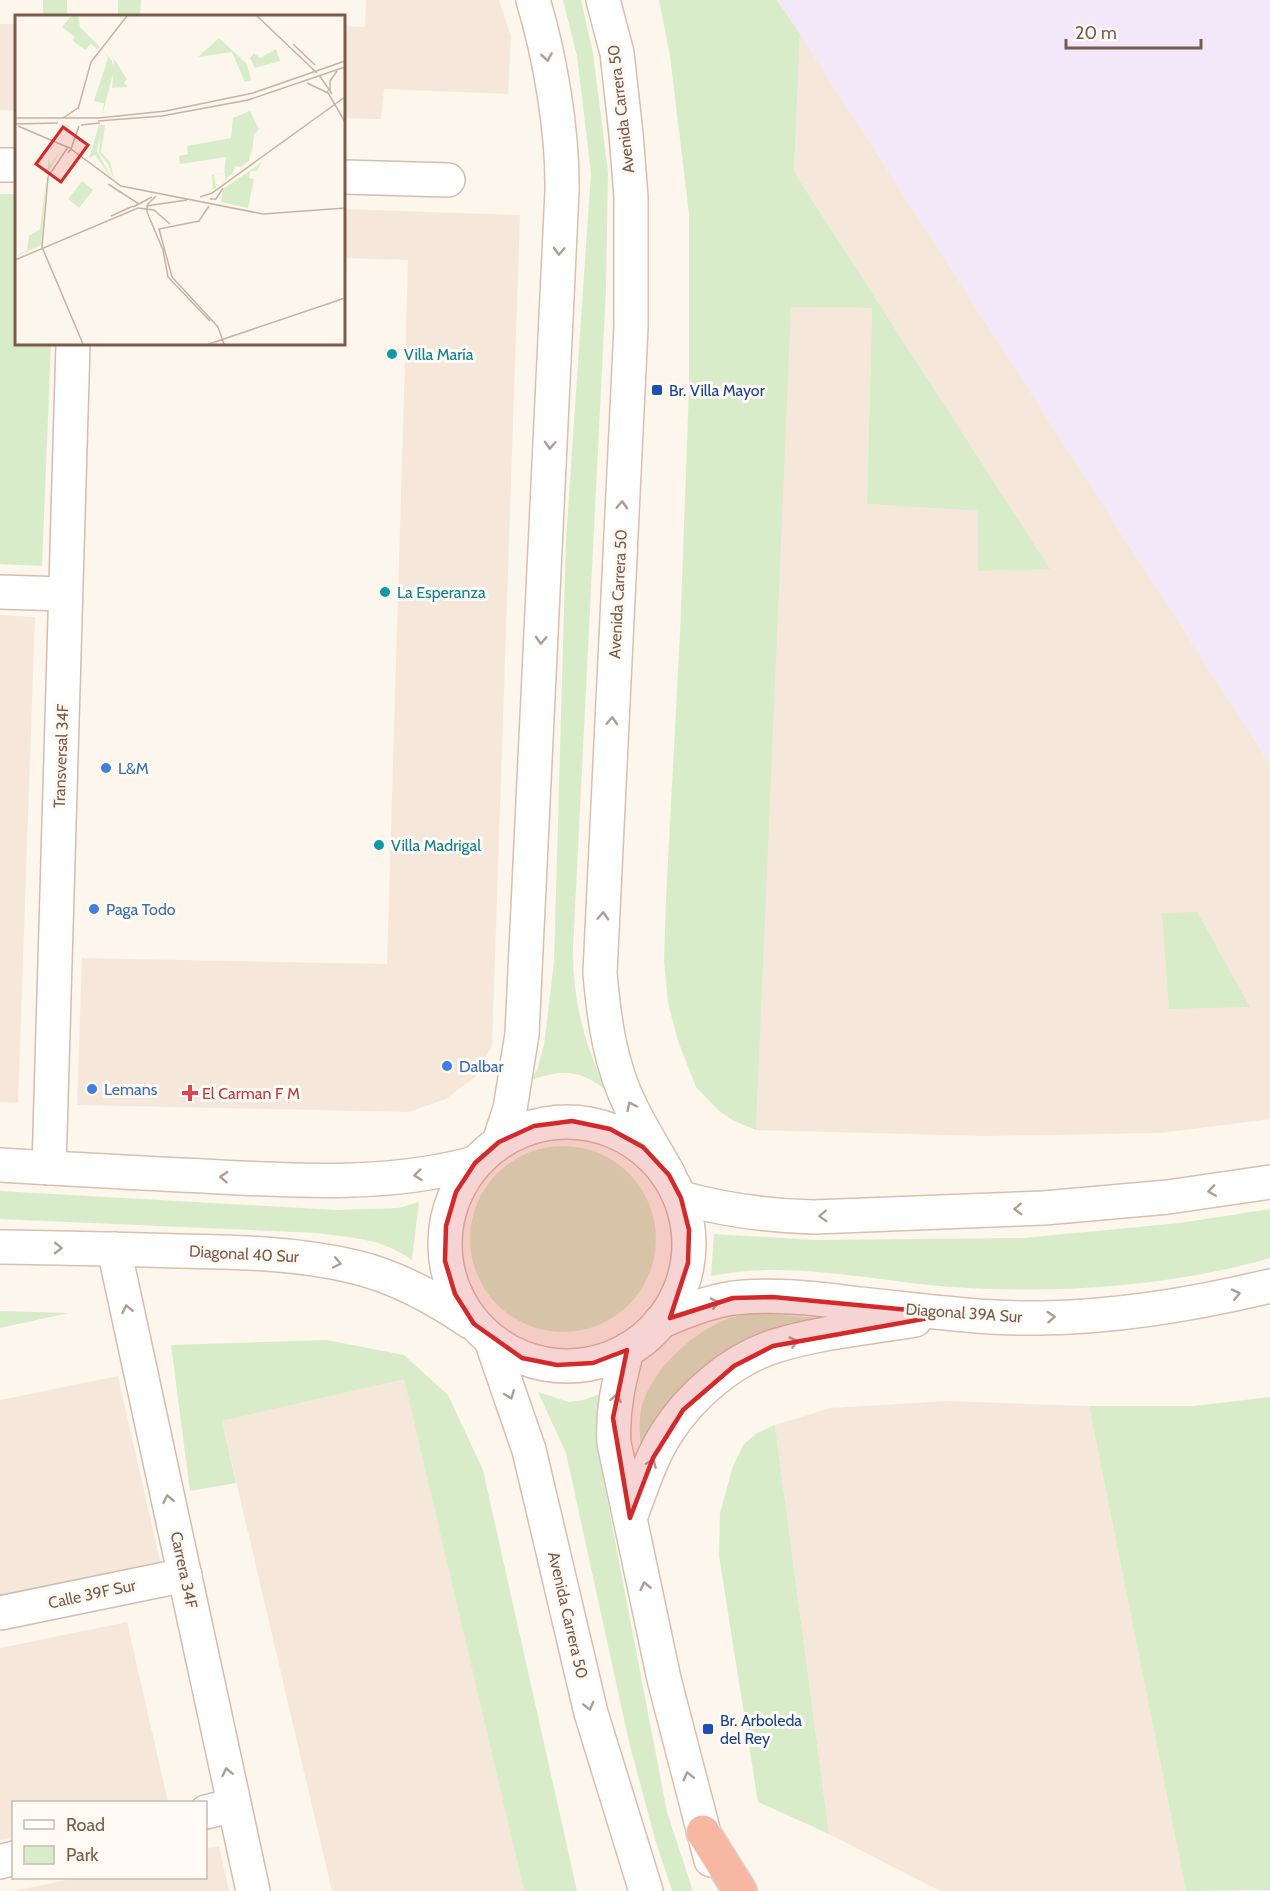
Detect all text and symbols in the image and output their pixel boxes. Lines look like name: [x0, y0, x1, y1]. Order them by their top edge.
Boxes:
scale bar: [1066, 12, 1201, 50]
inset map: [15, 15, 345, 345]
text: 20 m: [1075, 22, 1117, 44]
street label: Avenida Carrera 50: [604, 44, 638, 174]
one-way arrow: [540, 52, 552, 61]
one-way arrow: [552, 246, 565, 255]
place label: Villa María: [404, 345, 474, 364]
marker: Villa María: [385, 347, 399, 361]
place label: Br. Villa Mayor: [669, 381, 766, 400]
marker: Br. Villa Mayor: [650, 383, 664, 397]
one-way arrow: [544, 441, 557, 450]
one-way arrow: [616, 500, 629, 509]
street label: Avenida Carrera 50: [605, 529, 631, 659]
place label: La Esperanza: [397, 583, 486, 602]
marker: La Esperanza: [378, 585, 392, 599]
one-way arrow: [535, 636, 548, 645]
street label: Transversal 34F: [50, 703, 72, 808]
one-way arrow: [605, 716, 618, 725]
place label: L&M: [118, 759, 149, 778]
marker: L&M: [99, 761, 113, 775]
place label: Villa Madrigal: [391, 836, 481, 855]
marker: Villa Madrigal: [372, 838, 386, 852]
place label: Paga Todo: [106, 900, 176, 919]
marker: Paga Todo: [87, 902, 101, 916]
one-way arrow: [596, 911, 609, 920]
place label: Dalbar: [459, 1057, 505, 1076]
marker: Dalbar: [440, 1059, 454, 1073]
place label: Lemans: [104, 1080, 158, 1099]
marker: Lemans: [85, 1082, 99, 1096]
place label: El Carman F M: [202, 1084, 300, 1103]
marker: El Carman F M: [183, 1086, 197, 1100]
one-way arrow: [626, 1101, 638, 1112]
one-way arrow: [414, 1168, 423, 1181]
one-way arrow: [219, 1171, 228, 1184]
one-way arrow: [1208, 1184, 1218, 1197]
one-way arrow: [1014, 1203, 1023, 1216]
one-way arrow: [819, 1210, 828, 1223]
one-way arrow: [54, 1242, 63, 1254]
street label: Diagonal 40 Sur: [189, 1242, 300, 1266]
one-way arrow: [332, 1256, 342, 1269]
one-way arrow: [1231, 1288, 1241, 1301]
one-way arrow: [709, 1297, 719, 1310]
street label: Diagonal 39A Sur: [905, 1299, 1024, 1327]
one-way arrow: [121, 1304, 134, 1314]
one-way arrow: [1047, 1311, 1056, 1324]
one-way arrow: [789, 1336, 799, 1349]
one-way arrow: [503, 1389, 516, 1400]
one-way arrow: [609, 1394, 622, 1404]
one-way arrow: [645, 1459, 657, 1470]
one-way arrow: [163, 1495, 176, 1505]
street label: Carrera 34F: [167, 1530, 202, 1611]
street label: Avenida Carrera 50: [544, 1550, 592, 1680]
street label: Calle 39F Sur: [46, 1575, 139, 1613]
one-way arrow: [639, 1581, 652, 1591]
one-way arrow: [582, 1701, 595, 1711]
place label: Br. Arboleda del Rey: [720, 1711, 802, 1748]
marker: Br. Arboleda del Rey: [701, 1722, 715, 1736]
one-way arrow: [221, 1767, 234, 1777]
one-way arrow: [683, 1771, 696, 1781]
legend: [12, 1801, 207, 1879]
text: Road: [66, 1814, 105, 1836]
text: Park: [66, 1844, 99, 1866]

